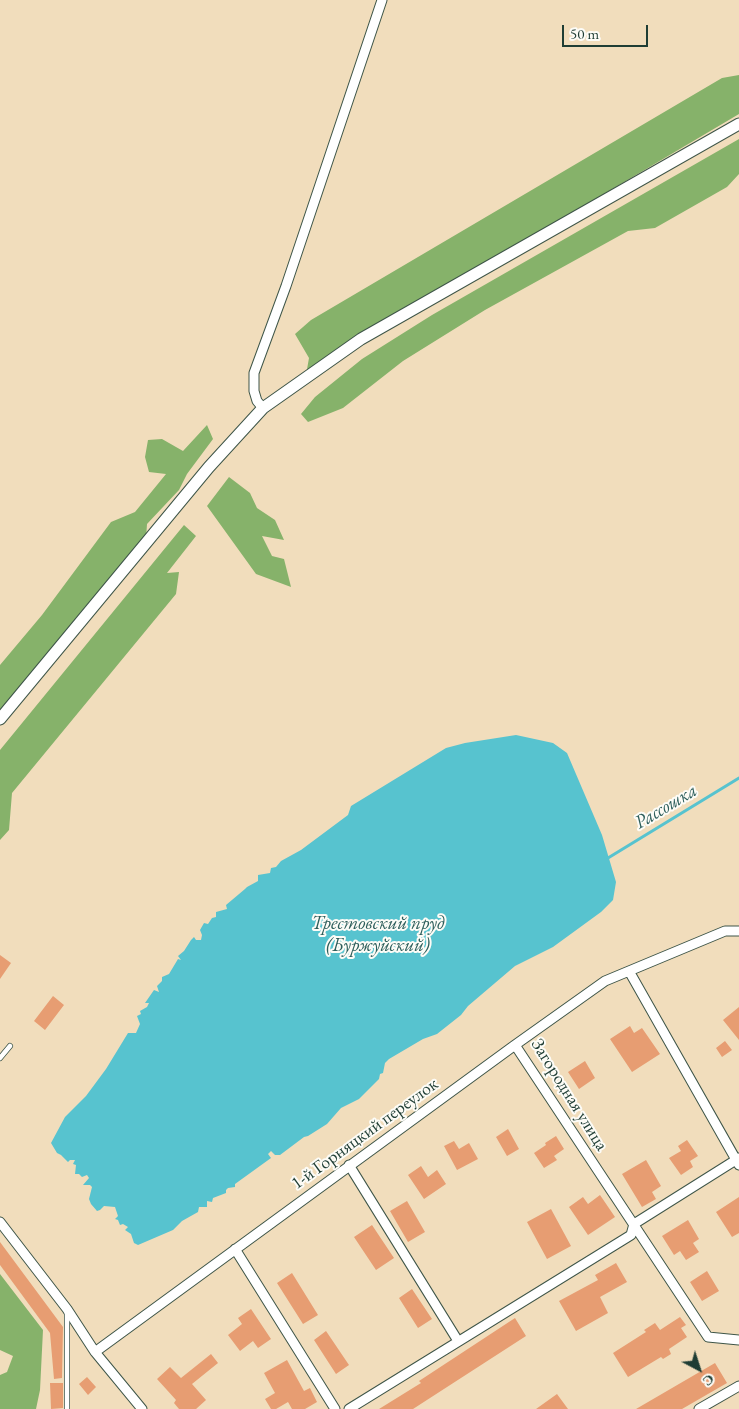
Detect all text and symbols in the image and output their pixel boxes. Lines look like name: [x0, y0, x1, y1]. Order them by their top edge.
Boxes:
scale bar: [564, 15, 650, 47]
text: 50 m: [570, 24, 599, 43]
water label: Рассошка: [630, 779, 702, 835]
water label: Трестовский пруд (Буржуйский): [311, 913, 445, 957]
street label: Загородная улица: [526, 1035, 612, 1155]
street label: 1-й Горняцкий переулок: [287, 1073, 443, 1195]
north arrow: [674, 1344, 724, 1394]
text: С: [699, 1370, 718, 1391]

